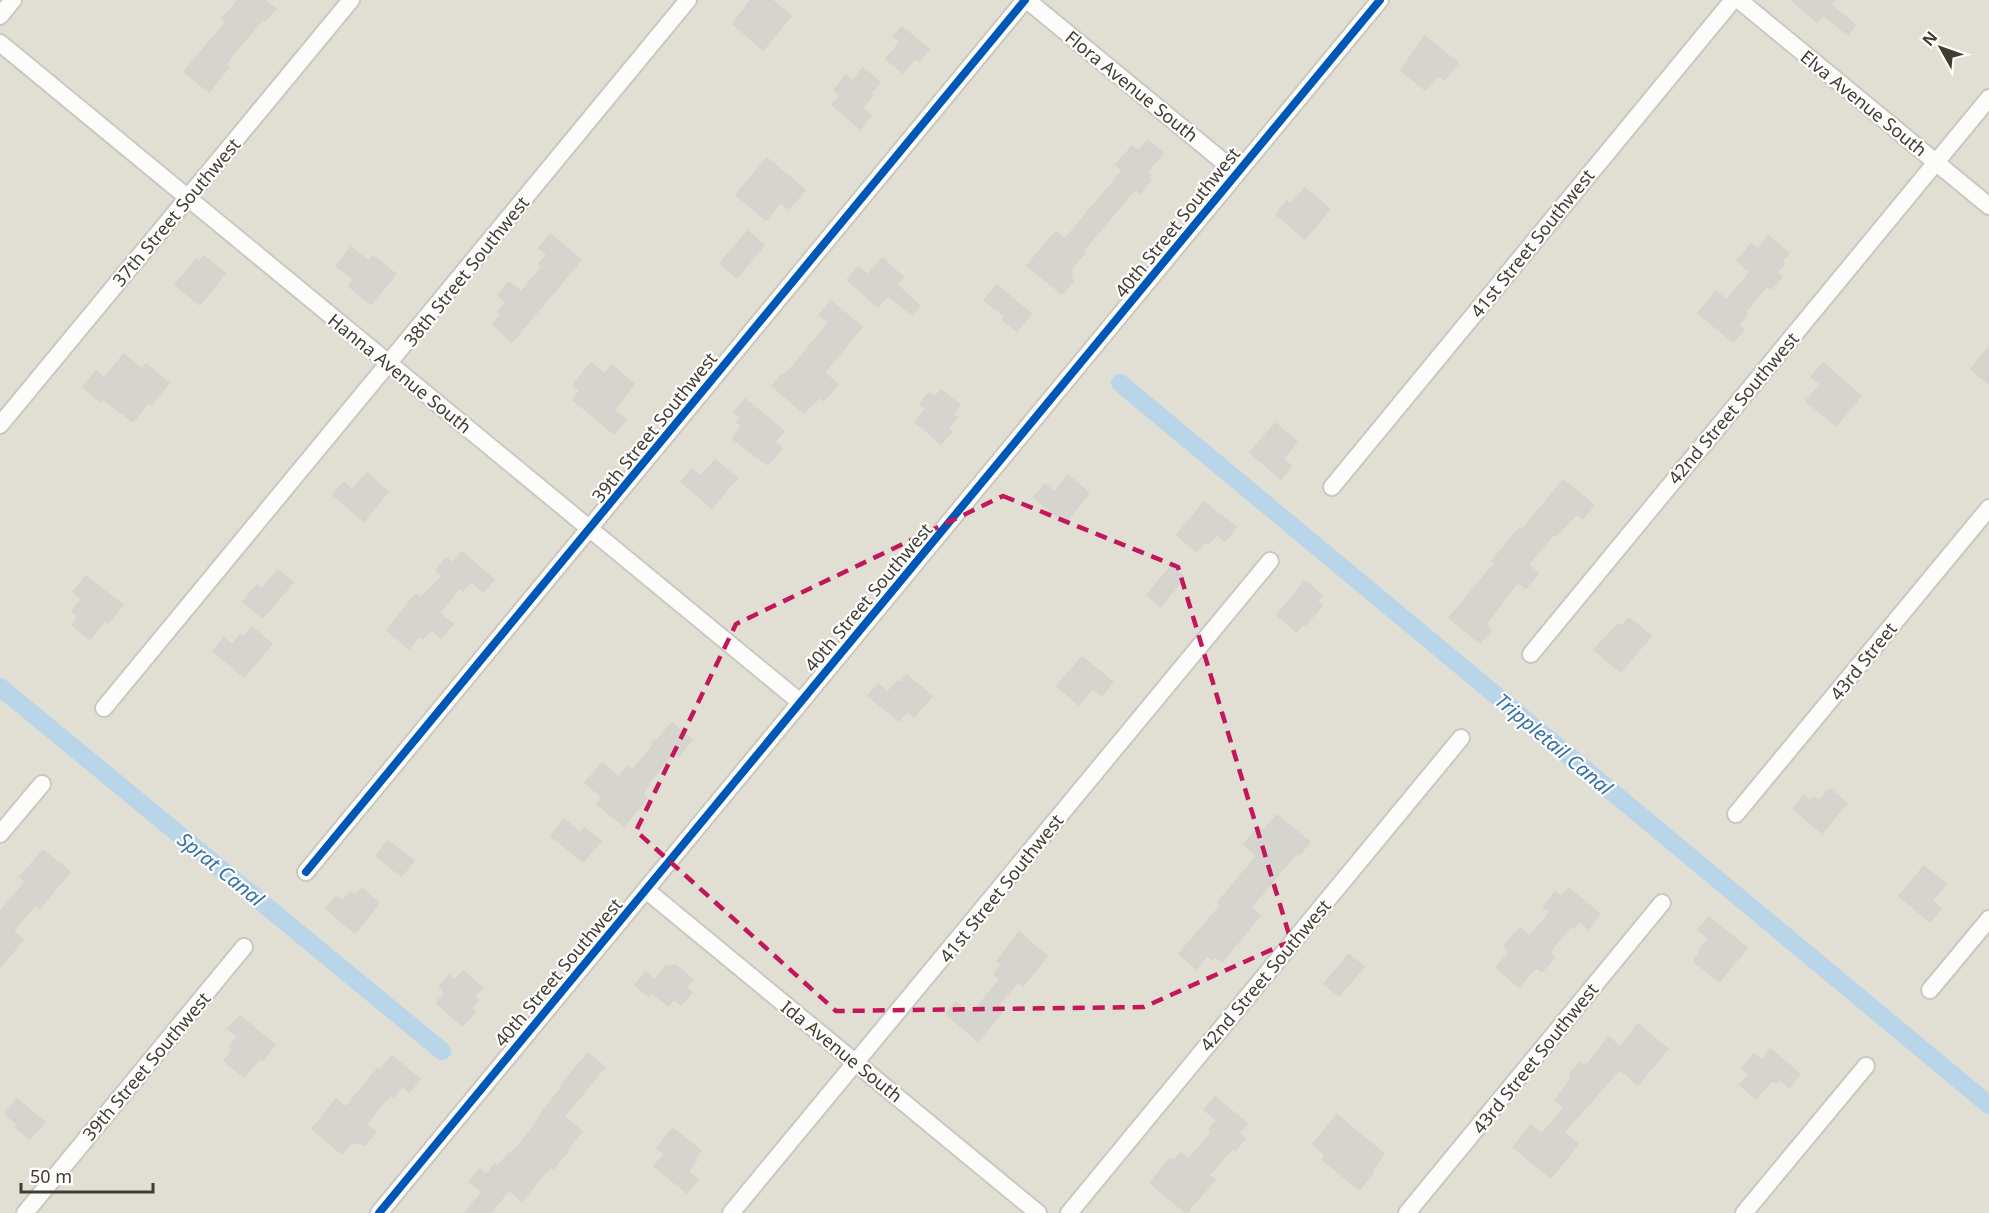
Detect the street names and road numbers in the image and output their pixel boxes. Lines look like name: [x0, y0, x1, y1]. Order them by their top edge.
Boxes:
street label: Flora Avenue South: [1061, 25, 1203, 147]
street label: Elva Avenue South: [1796, 45, 1932, 161]
street label: 37th Street Southwest: [107, 132, 246, 291]
street label: 40th Street Southwest: [1109, 141, 1245, 302]
street label: 41st Street Southwest: [1465, 163, 1600, 322]
street label: 38th Street Southwest: [398, 190, 534, 351]
street label: Hanna Avenue South: [323, 308, 477, 438]
street label: 42nd Street Southwest: [1662, 327, 1804, 489]
street label: 39th Street Southwest: [586, 346, 722, 507]
street label: 40th Street Southwest: [799, 517, 938, 676]
street label: 43rd Street: [1824, 617, 1902, 705]
street label: 41st Street Southwest: [934, 808, 1069, 967]
street label: 40th Street Southwest: [489, 892, 628, 1051]
street label: 42nd Street Southwest: [1194, 894, 1336, 1056]
street label: 43rd Street Southwest: [1467, 977, 1604, 1138]
street label: 39th Street Southwest: [77, 986, 216, 1145]
street label: Ida Avenue South: [776, 995, 908, 1107]

